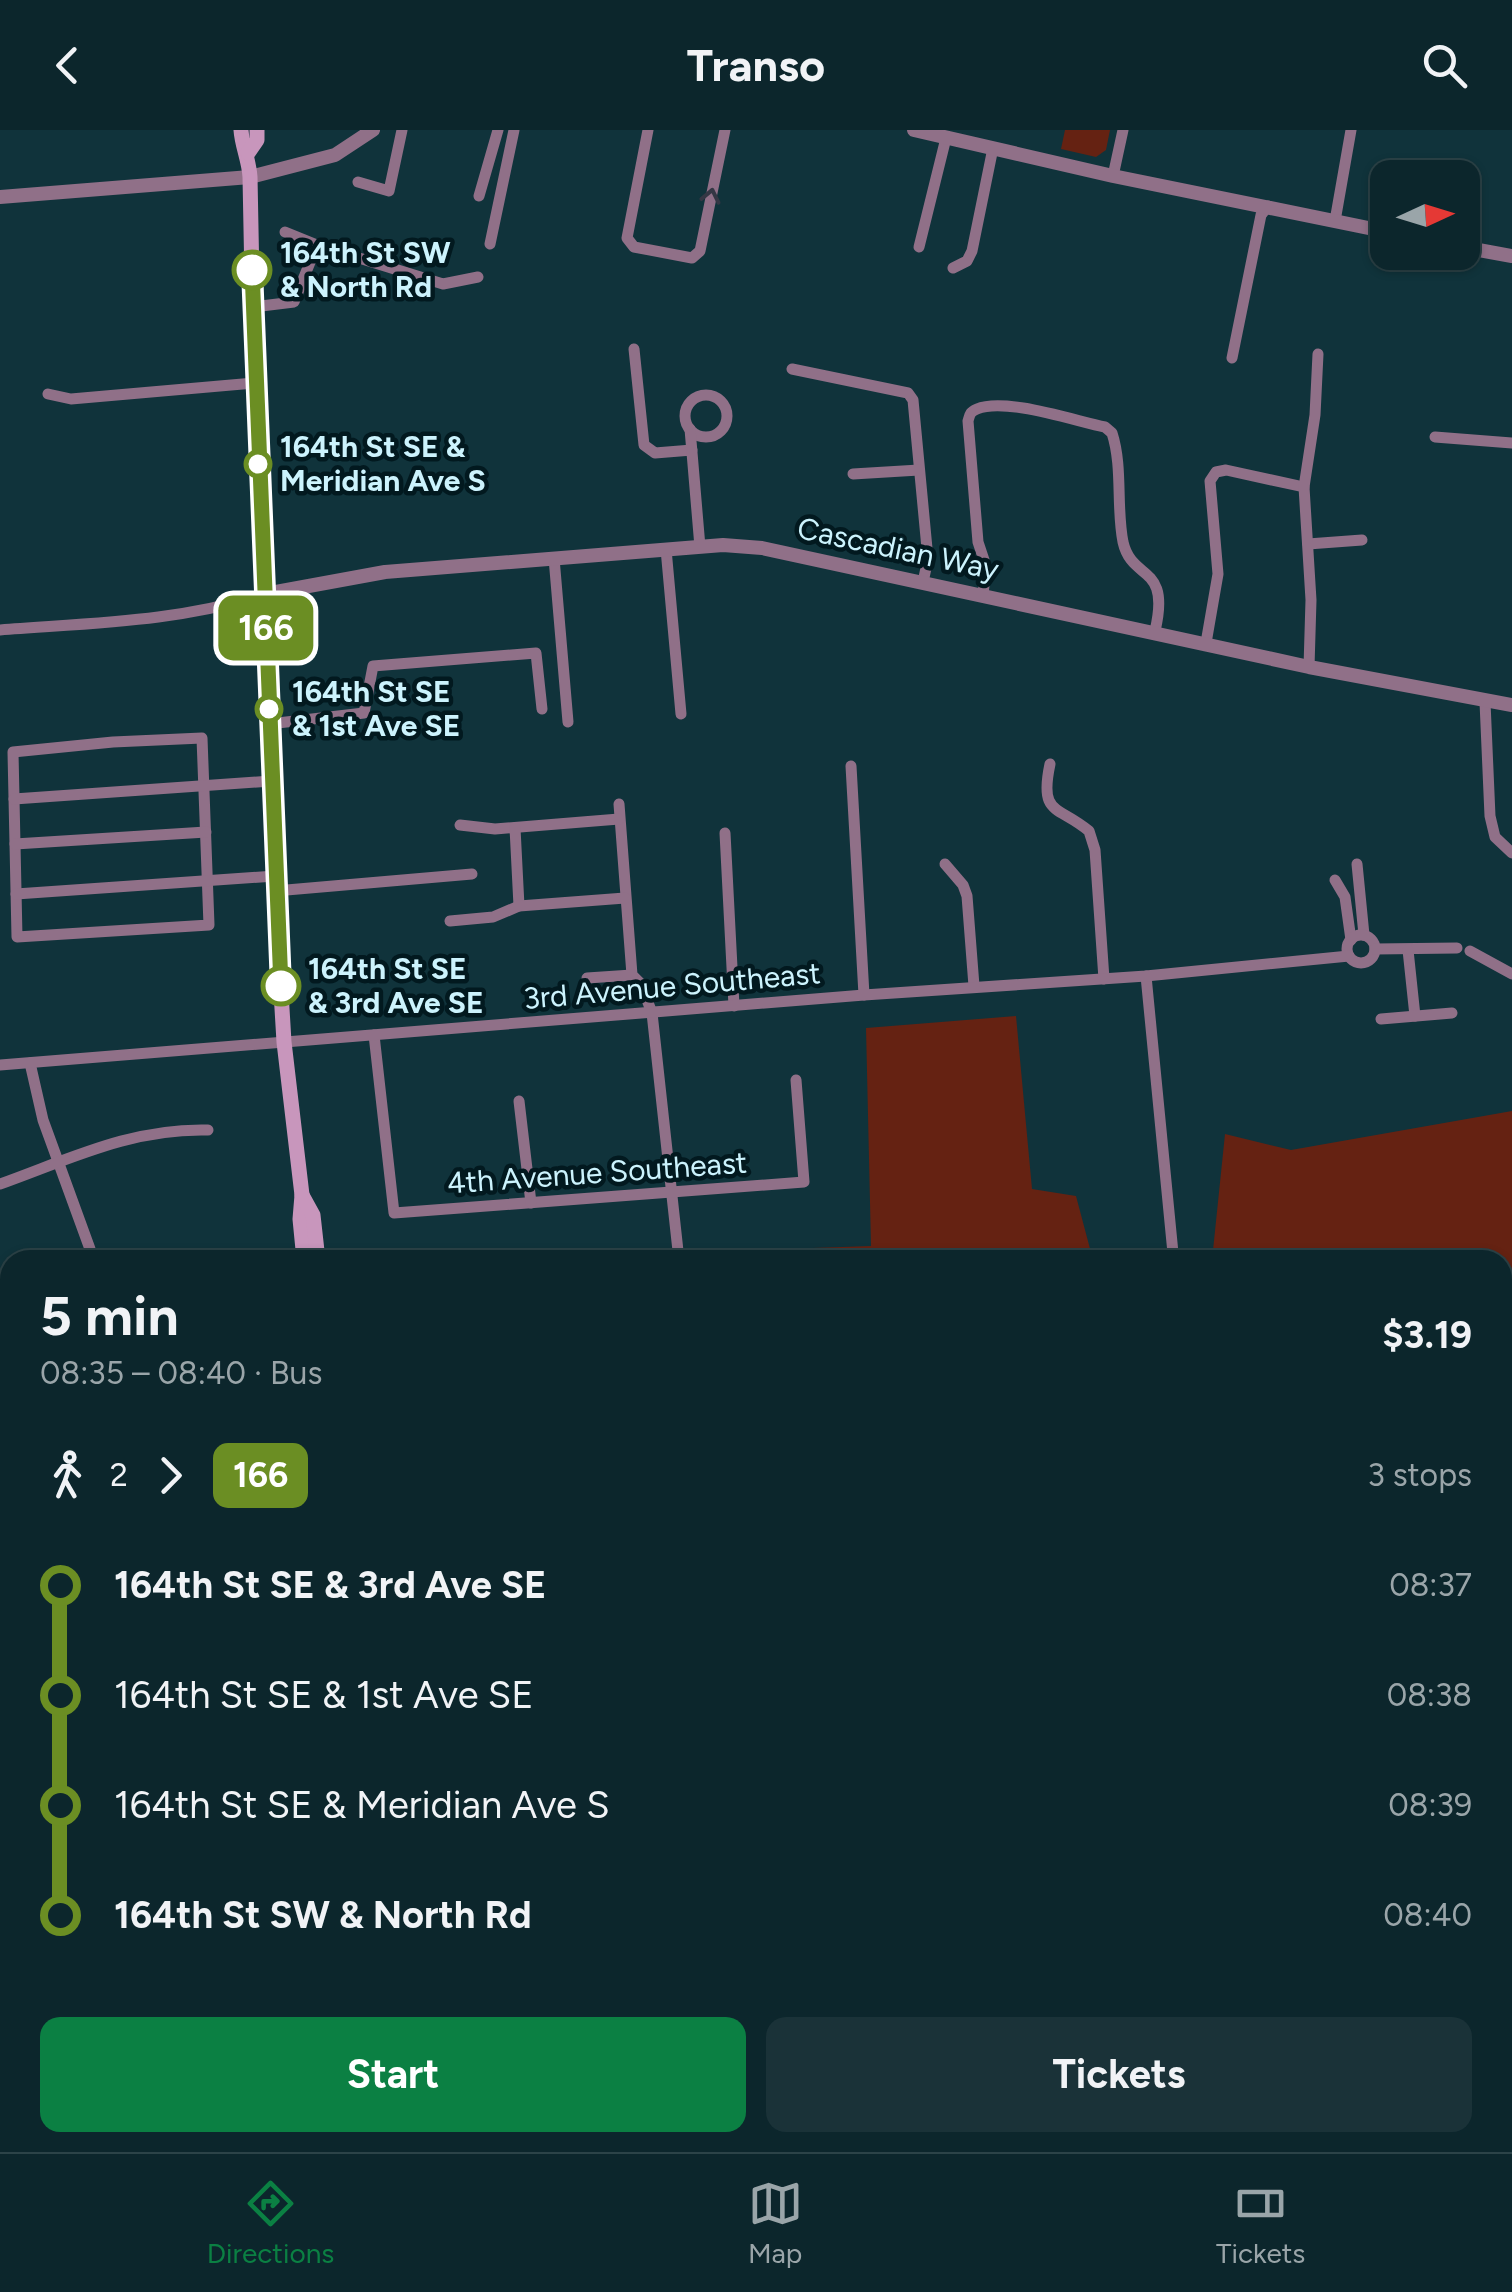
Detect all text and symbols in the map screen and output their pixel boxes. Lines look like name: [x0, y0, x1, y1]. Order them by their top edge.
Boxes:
icon: back: [40, 38, 95, 93]
text: Transo: [687, 38, 825, 92]
icon: search: [1417, 38, 1472, 93]
north arrow: [1370, 160, 1480, 270]
map controls: [1370, 160, 1480, 270]
one-way arrow: [700, 187, 721, 204]
place label: 164th St SW & North Rd: [280, 234, 451, 305]
marker: 164th St SW & North Rd: [233, 251, 271, 289]
place label: 164th St SE & Meridian Ave S: [280, 428, 486, 499]
marker: 164th St SE & Meridian Ave S: [245, 451, 271, 477]
street label: Cascadian Way: [794, 509, 1002, 588]
line badge: 166: [208, 596, 324, 660]
text: 166: [238, 607, 294, 649]
place label: 164th St SE & 1st Ave SE: [292, 673, 460, 744]
marker: 164th St SE & 1st Ave SE: [256, 696, 282, 722]
place label: 164th St SE & 3rd Ave SE: [308, 950, 484, 1021]
street label: 3rd Avenue Southeast: [522, 954, 822, 1017]
marker: 164th St SE & 3rd Ave SE: [262, 967, 300, 1005]
street label: 4th Avenue Southeast: [446, 1144, 748, 1201]
text: 5 min: [40, 1283, 179, 1349]
text: $3.19: [1382, 1312, 1472, 1358]
text: 08:35 – 08:40 · Bus: [40, 1354, 322, 1392]
icon: walk: [40, 1448, 95, 1503]
icon: forward: [143, 1448, 198, 1503]
text: 166: [233, 1454, 288, 1496]
text: 2: [110, 1456, 128, 1494]
text: 3 stops: [1367, 1456, 1472, 1494]
text: 164th St SE & 3rd Ave SE: [114, 1562, 546, 1608]
text: 08:37: [1389, 1566, 1472, 1604]
text: 164th St SE & 1st Ave SE: [114, 1672, 534, 1718]
text: 08:38: [1387, 1676, 1472, 1714]
text: 164th St SE & Meridian Ave S: [114, 1782, 610, 1828]
text: 08:39: [1388, 1786, 1472, 1824]
text: 164th St SW & North Rd: [114, 1892, 532, 1938]
text: 08:40: [1383, 1896, 1472, 1934]
button: Start: [40, 2017, 746, 2132]
button: Tickets: [766, 2017, 1472, 2132]
tab: Directions: [207, 2176, 334, 2270]
tab: Map: [748, 2176, 803, 2270]
tab: Tickets: [1216, 2176, 1305, 2270]

